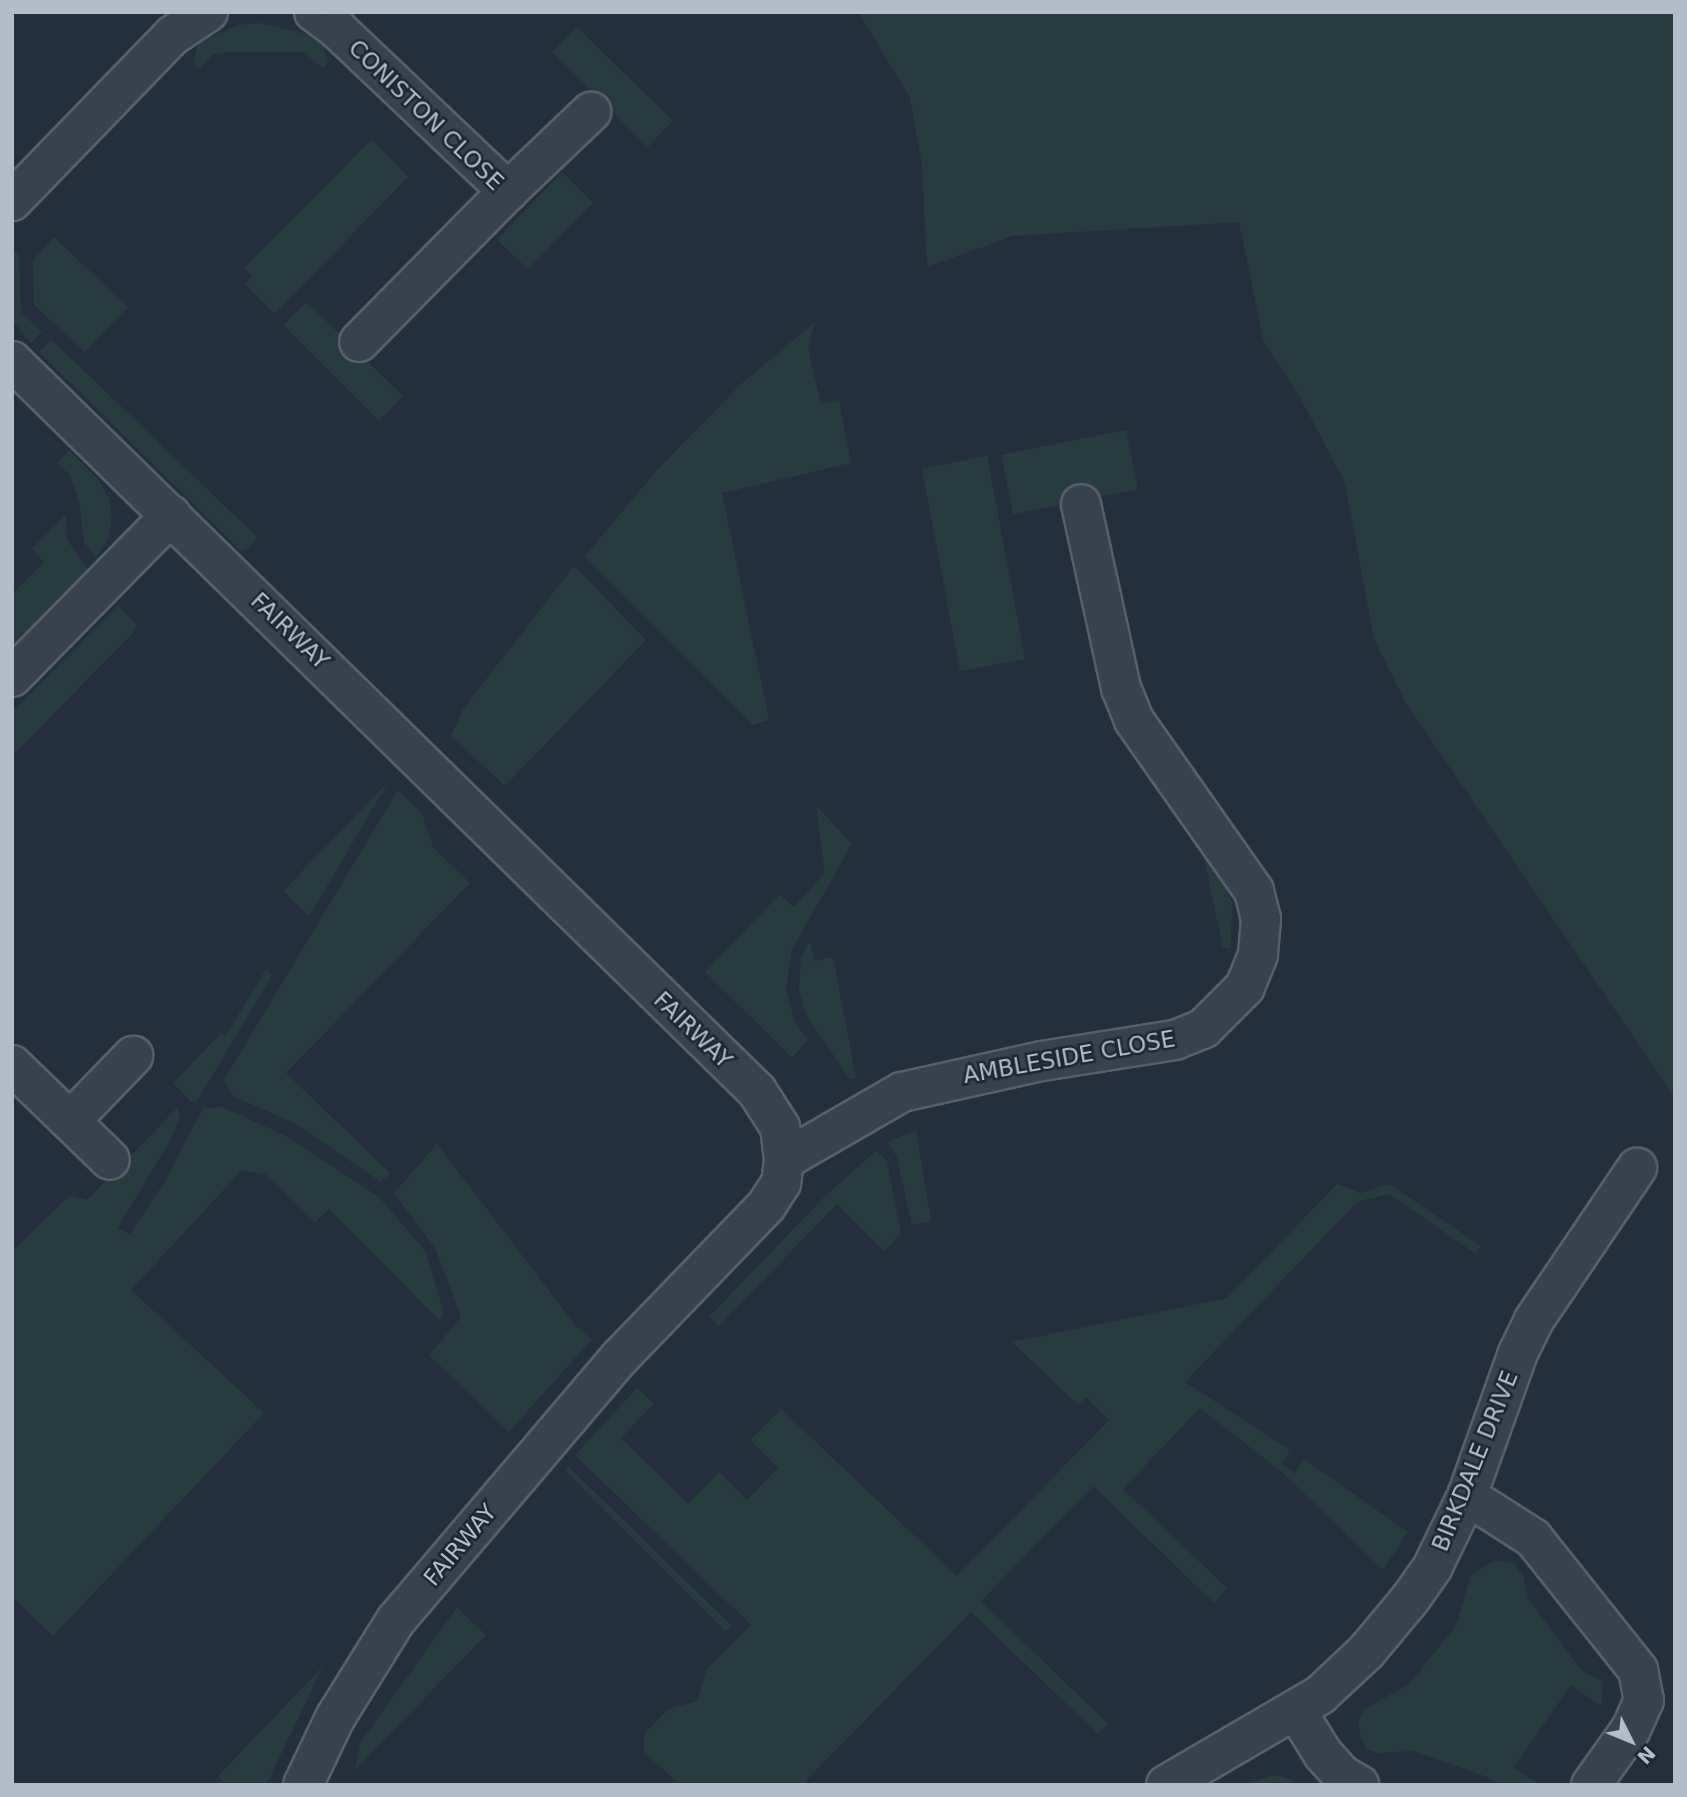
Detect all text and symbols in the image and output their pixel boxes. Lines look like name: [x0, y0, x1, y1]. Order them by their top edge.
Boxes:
street label: CONISTON CLOSE: [343, 34, 509, 196]
street label: FAIRWAY: [245, 587, 335, 675]
street label: FAIRWAY: [648, 986, 738, 1074]
street label: AMBLESIDE CLOSE: [961, 1025, 1177, 1089]
street label: BIRKDALE DRIVE: [1426, 1367, 1524, 1555]
street label: FAIRWAY: [418, 1499, 502, 1591]
north arrow: [1596, 1706, 1666, 1776]
text: N: [1633, 1742, 1660, 1769]

